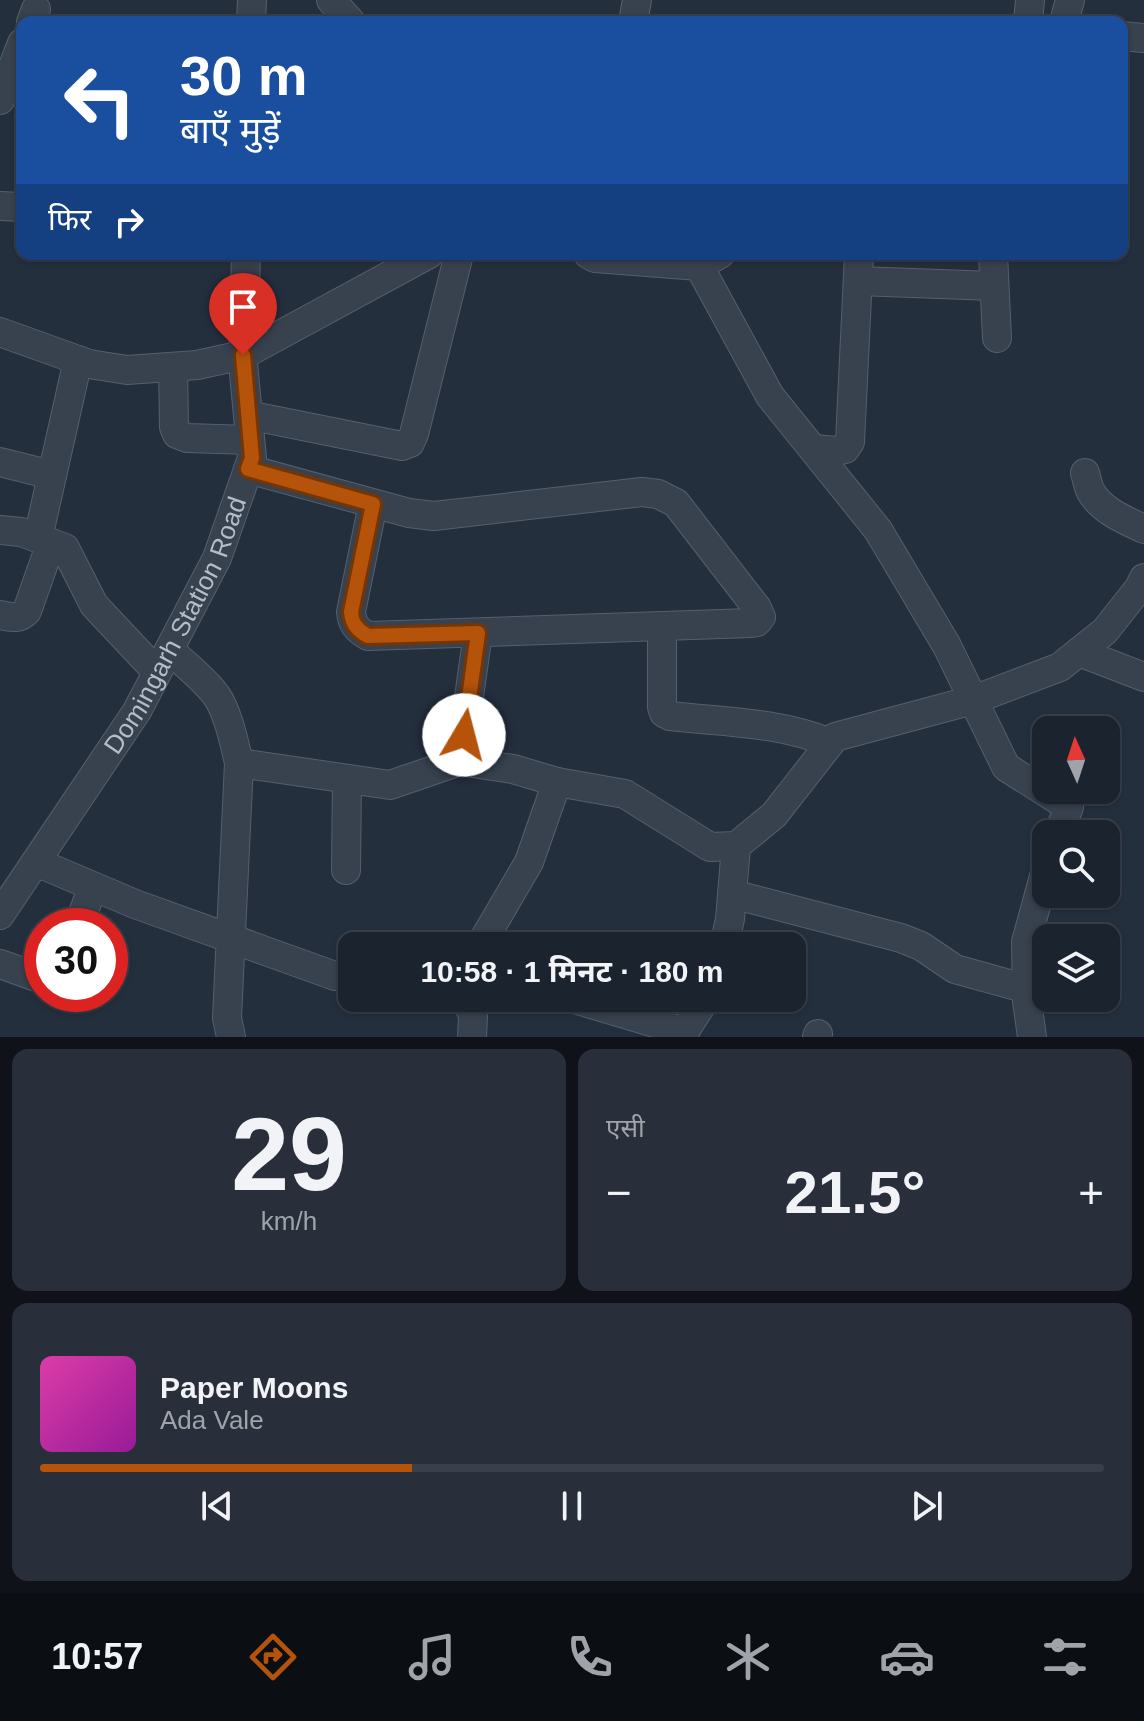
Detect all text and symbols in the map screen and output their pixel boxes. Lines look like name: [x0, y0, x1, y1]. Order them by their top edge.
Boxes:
text: 30 m: [180, 44, 308, 107]
icon: left: [48, 48, 152, 152]
text: बाएँ मुड़ें: [180, 110, 281, 151]
icon: right: [107, 200, 151, 244]
text: फिर: [48, 203, 91, 236]
pin: [209, 273, 277, 355]
icon: arrive: [221, 285, 265, 329]
street label: Domingarh Station Road: [98, 493, 252, 759]
position arrow: [422, 693, 506, 777]
north arrow: [1032, 716, 1120, 804]
map controls: [1032, 716, 1120, 1012]
button: search: [1032, 820, 1120, 908]
speed limit sign: 30: [24, 908, 128, 1012]
button: layers: [1032, 924, 1120, 1012]
text: 10:58 · 1 मिनट · 180 m: [420, 955, 724, 988]
text: 29: [231, 1096, 347, 1212]
text: एसी: [606, 1113, 645, 1143]
text: 21.5°: [785, 1159, 925, 1226]
text: −: [606, 1168, 632, 1217]
text: +: [1078, 1168, 1104, 1217]
text: km/h: [261, 1206, 317, 1236]
text: Paper Moons: [160, 1371, 348, 1404]
text: Ada Vale: [160, 1405, 264, 1435]
icon: previous: [195, 1484, 239, 1528]
icon: pause: [550, 1484, 594, 1528]
icon: next: [905, 1484, 949, 1528]
icon: directions: [245, 1629, 301, 1685]
icon: music: [404, 1629, 460, 1685]
icon: phone: [562, 1629, 618, 1685]
icon: climate: [720, 1629, 776, 1685]
icon: car: [879, 1629, 935, 1685]
icon: filters: [1037, 1629, 1093, 1685]
text: 10:57: [51, 1636, 143, 1677]

